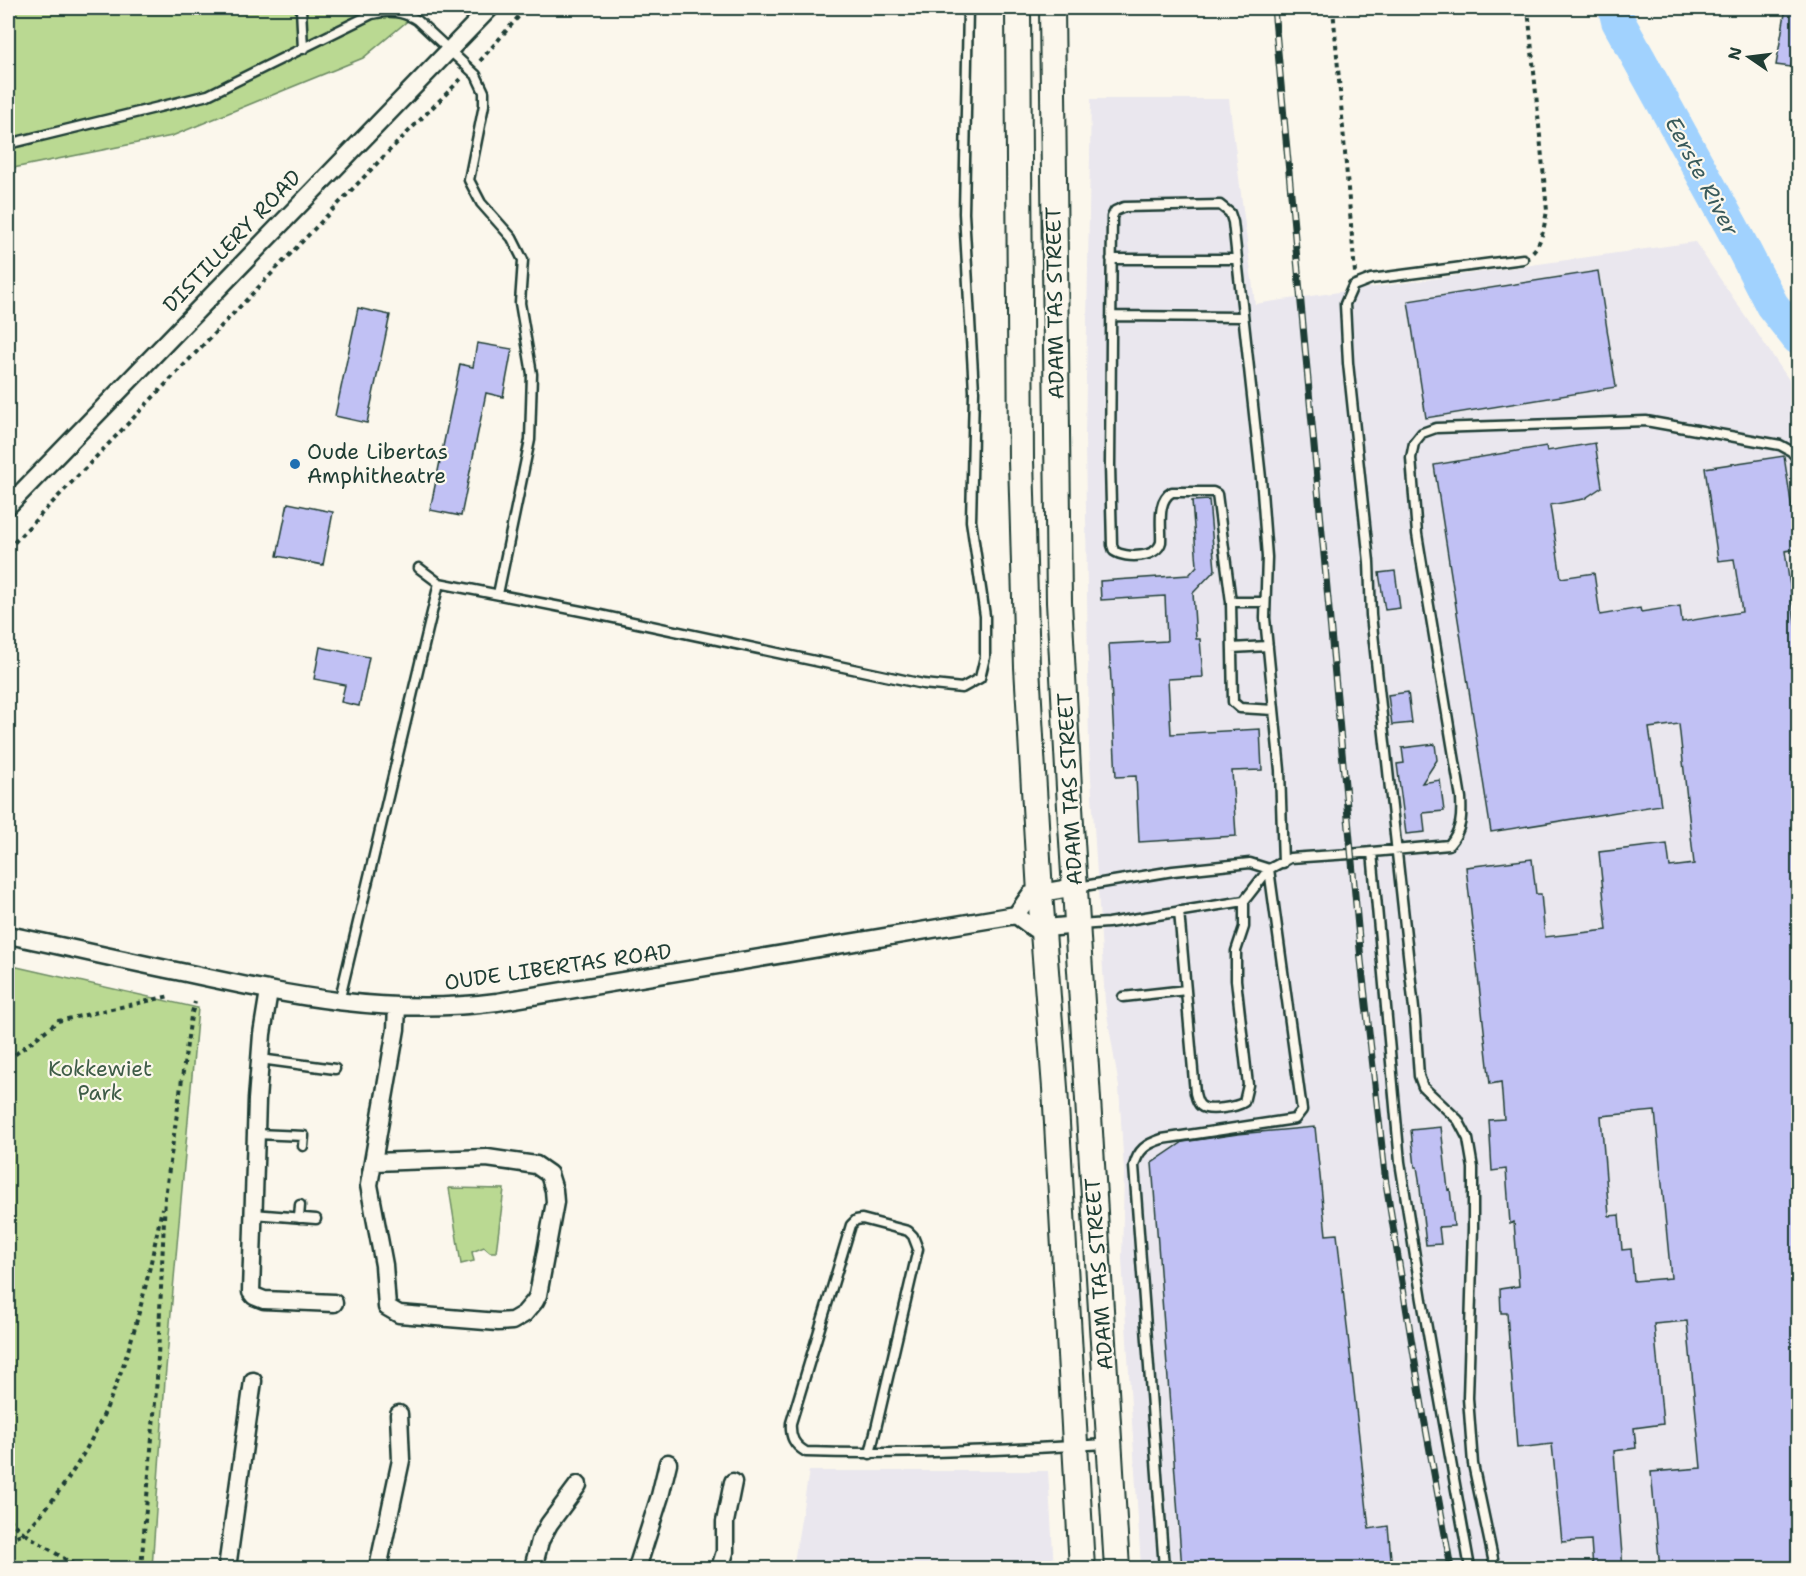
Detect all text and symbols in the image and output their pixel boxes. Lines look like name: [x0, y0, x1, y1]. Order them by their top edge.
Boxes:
north arrow: [1719, 27, 1779, 87]
text: N: [1723, 45, 1747, 62]
water label: Eerste River: [1658, 111, 1746, 241]
street label: DISTILLERY ROAD: [157, 164, 307, 318]
street label: ADAM TAS STREET: [1039, 206, 1071, 400]
place label: Oude Libertas Amphitheatre: [307, 438, 448, 490]
marker: Oude Libertas Amphitheatre: [288, 457, 302, 471]
street label: ADAM TAS STREET: [1051, 692, 1089, 886]
street label: OUDE LIBERTAS ROAD: [443, 937, 673, 997]
park label: Kokkewiet Park: [48, 1055, 152, 1107]
street label: ADAM TAS STREET: [1078, 1177, 1120, 1371]

